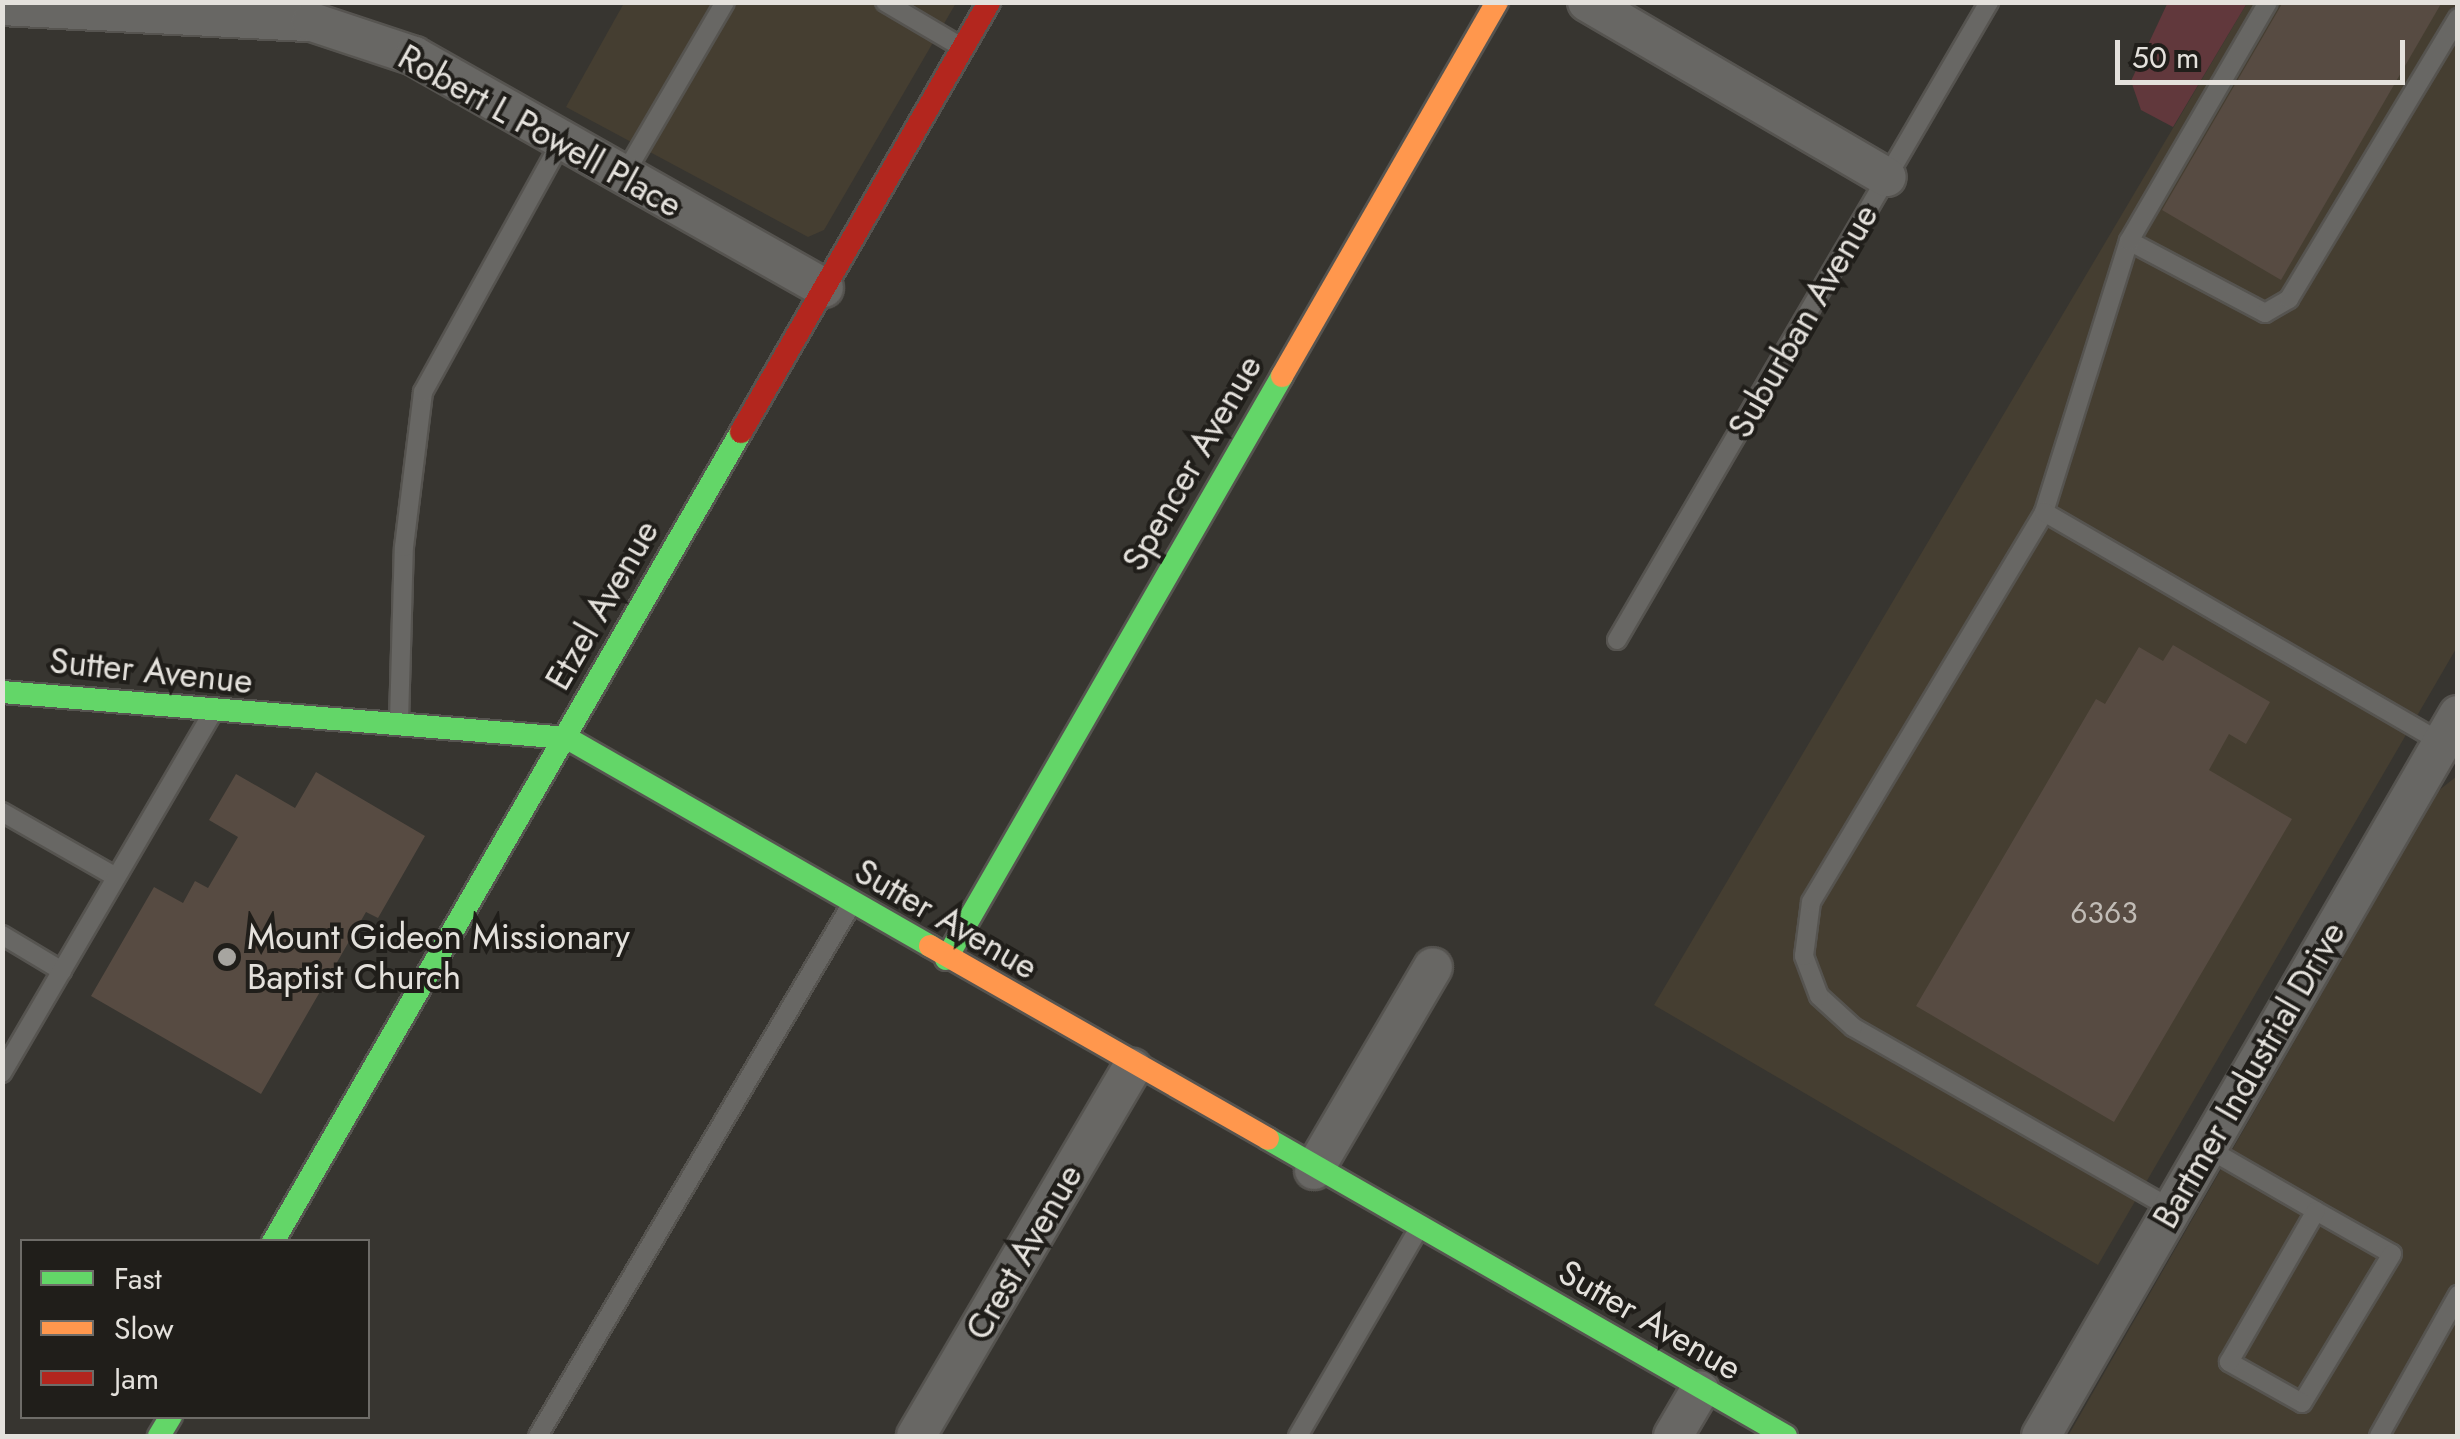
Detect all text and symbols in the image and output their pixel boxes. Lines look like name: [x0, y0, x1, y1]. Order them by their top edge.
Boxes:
scale bar: [2120, 20, 2410, 82]
street label: Robert L Powell Place: [391, 36, 689, 226]
text: 50 m: [2132, 36, 2199, 79]
street label: Suburban Avenue: [1719, 197, 1887, 445]
street label: Spencer Avenue: [1113, 348, 1271, 578]
street label: Etzel Avenue: [537, 513, 667, 697]
street label: Sutter Avenue: [47, 639, 255, 703]
street label: Sutter Avenue: [847, 850, 1045, 988]
house number: 6363: [2070, 895, 2138, 931]
street label: Bartmer Industrial Drive: [2144, 914, 2354, 1236]
place label: Mount Gideon Missionary Baptist Church: [247, 916, 630, 998]
marker: Mount Gideon Missionary Baptist Church: [216, 946, 238, 968]
street label: Crest Avenue: [957, 1157, 1091, 1347]
legend: [20, 1239, 370, 1419]
street label: Sutter Avenue: [1551, 1251, 1749, 1389]
text: Fast: [114, 1257, 162, 1300]
text: Slow: [114, 1307, 174, 1350]
text: Jam: [114, 1357, 159, 1400]

